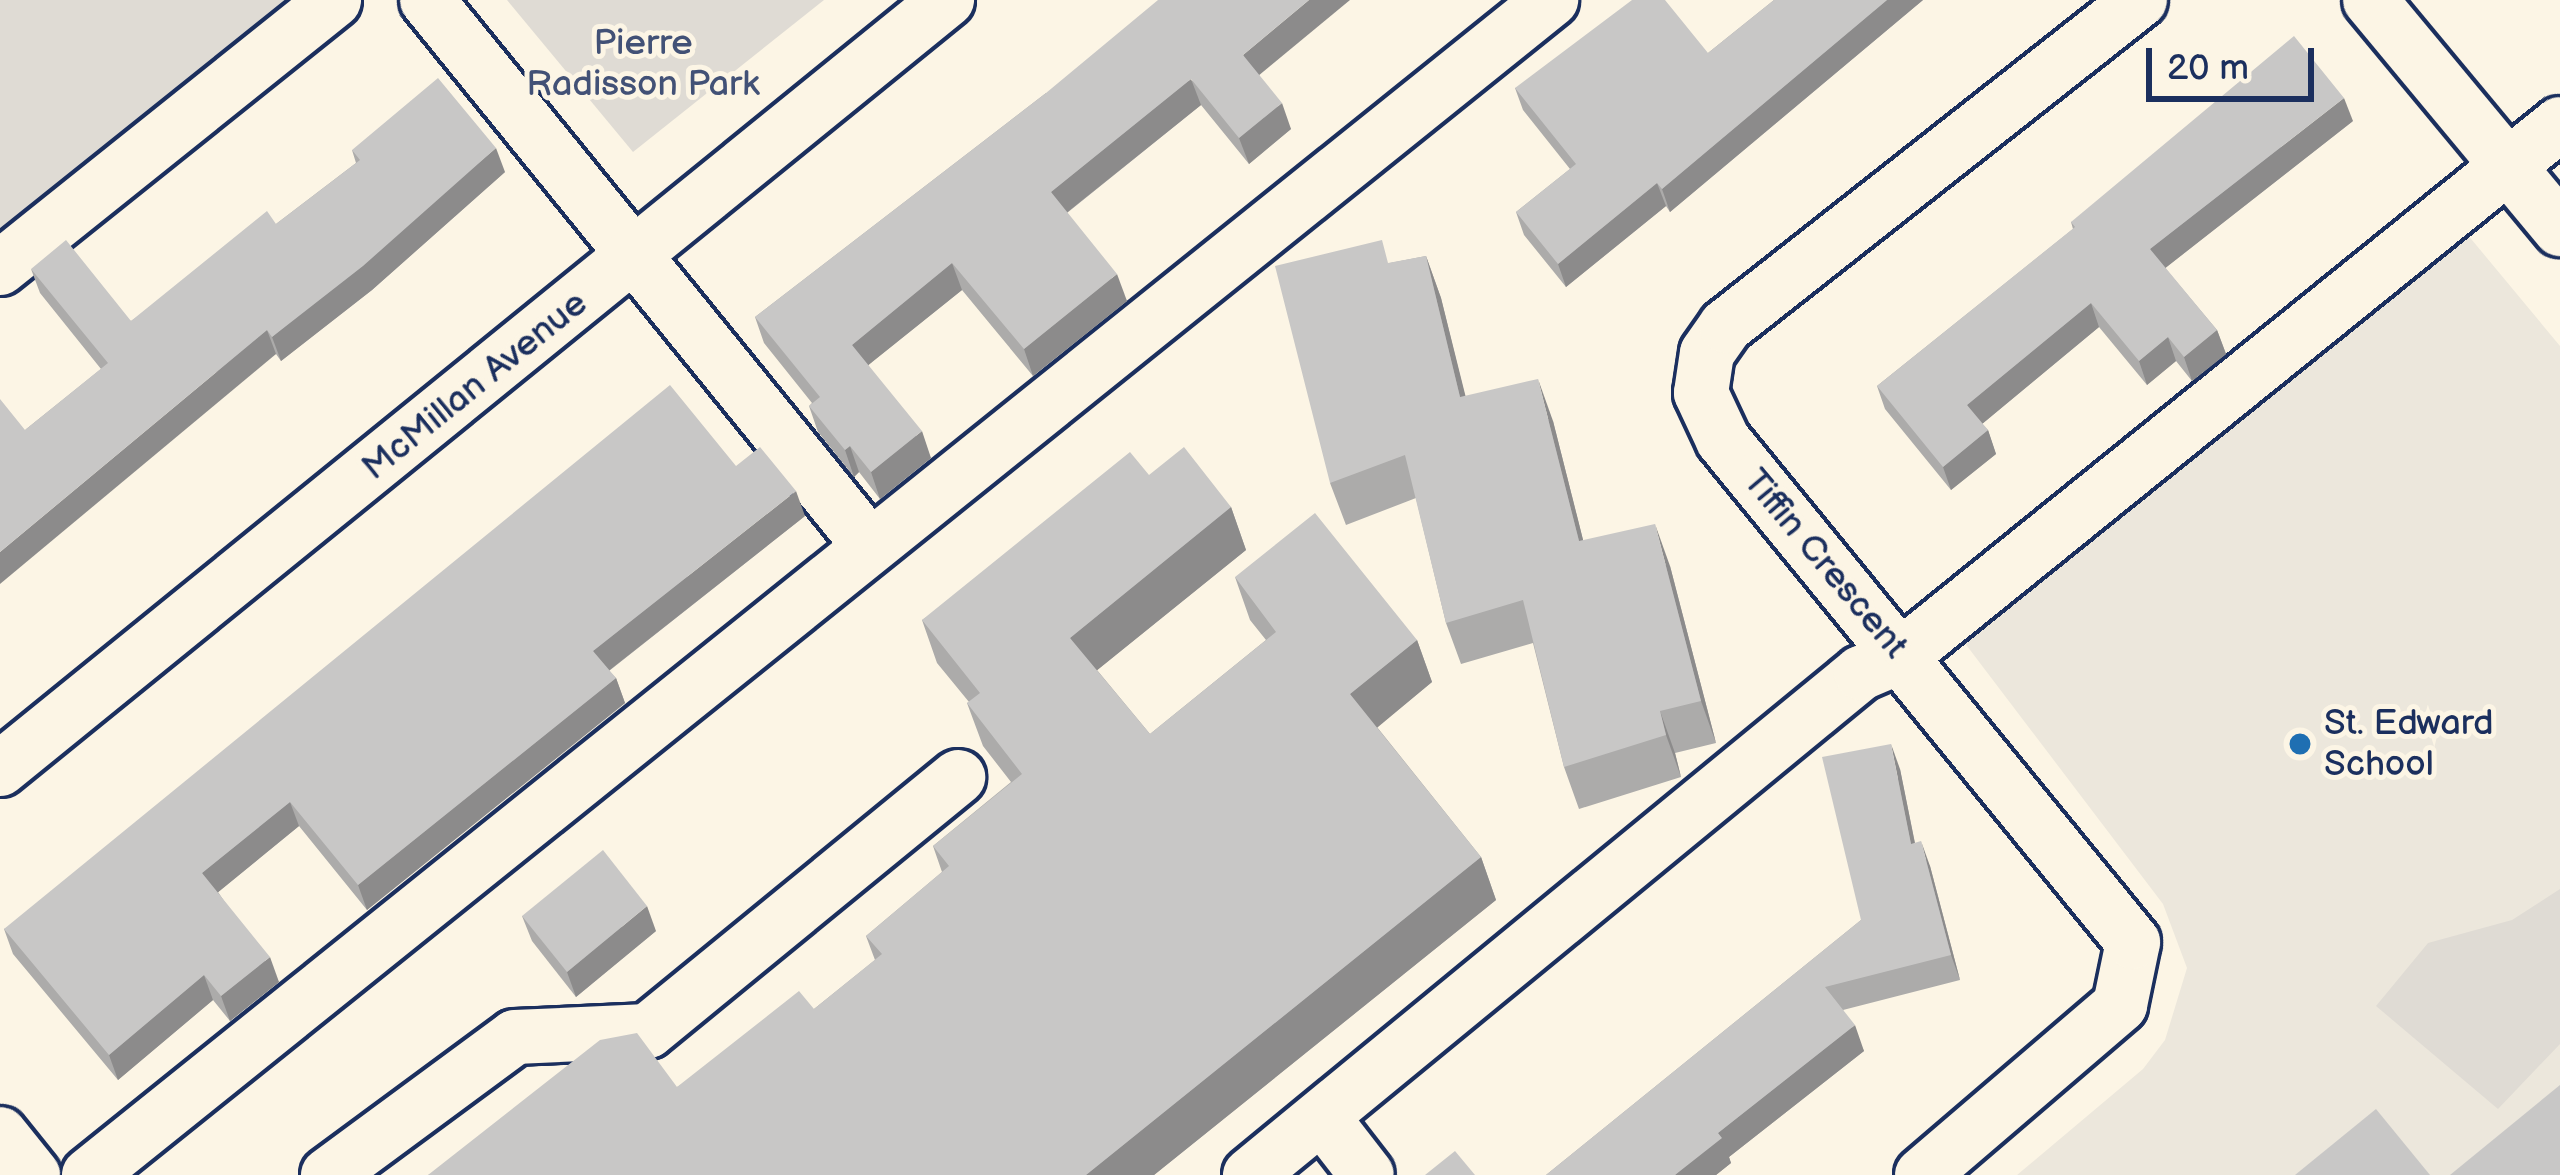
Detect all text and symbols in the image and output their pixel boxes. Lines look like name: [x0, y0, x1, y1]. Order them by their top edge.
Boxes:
park label: Pierre Radisson Park: [526, 21, 760, 106]
scale bar: [2152, 24, 2320, 98]
text: 20 m: [2167, 47, 2249, 90]
street label: McMillan Avenue: [354, 282, 596, 490]
street label: Tiffin Crescent: [1734, 461, 1916, 667]
place label: St. Edward School: [2324, 701, 2494, 786]
marker: St. Edward School: [2287, 731, 2313, 757]

